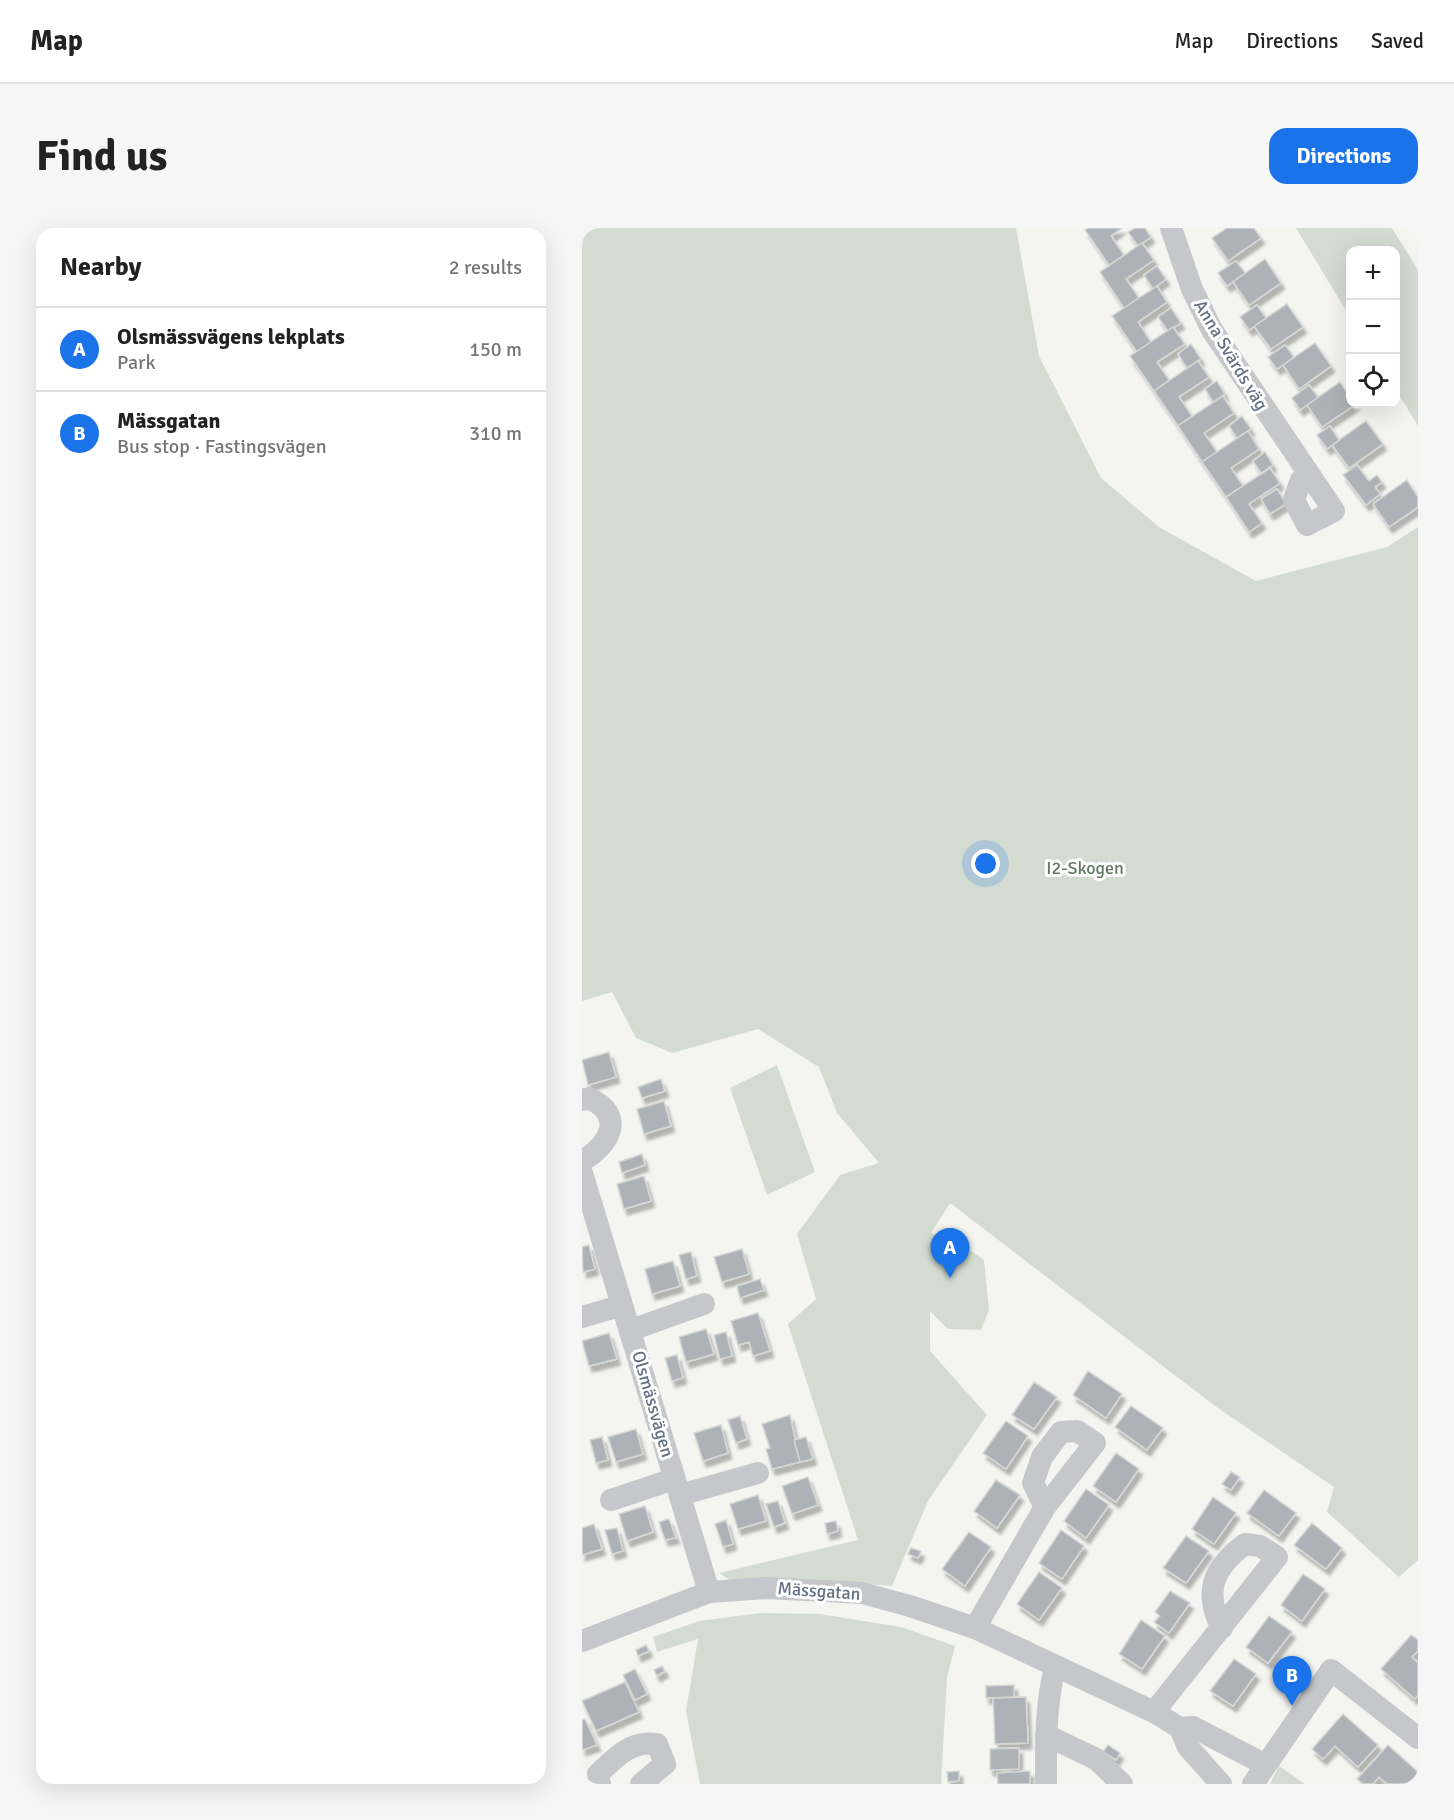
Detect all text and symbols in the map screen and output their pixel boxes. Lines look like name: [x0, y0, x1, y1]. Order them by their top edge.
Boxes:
text: Map: [30, 24, 83, 58]
text: Map: [1175, 28, 1213, 54]
text: Directions: [1246, 28, 1338, 54]
text: Saved: [1371, 28, 1424, 54]
button: Directions: [1269, 128, 1418, 184]
text: Find us: [36, 131, 167, 182]
map controls: [1346, 246, 1400, 408]
button: +: [1346, 246, 1400, 300]
text: Nearby: [60, 251, 141, 283]
text: 2 results: [449, 255, 522, 280]
street label: Anna Svärds väg: [1189, 296, 1273, 414]
button: −: [1346, 300, 1400, 354]
text: Olsmässvägens lekplats: [117, 323, 345, 350]
text: A: [73, 337, 86, 362]
text: 150 m: [469, 337, 522, 362]
text: Park: [117, 350, 155, 375]
button: locate: [1346, 354, 1400, 408]
text: Mässgatan: [117, 407, 221, 434]
text: B: [73, 421, 86, 446]
text: 310 m: [469, 421, 522, 446]
text: Bus stop · Fastingsvägen: [117, 434, 327, 459]
your location: [971, 849, 1000, 878]
park label: I2-Skogen: [1046, 857, 1124, 879]
pin: A: [930, 1228, 970, 1278]
street label: Olsmässvägen: [627, 1348, 679, 1460]
street label: Mässgatan: [777, 1577, 861, 1605]
pin: B: [1272, 1656, 1312, 1706]

